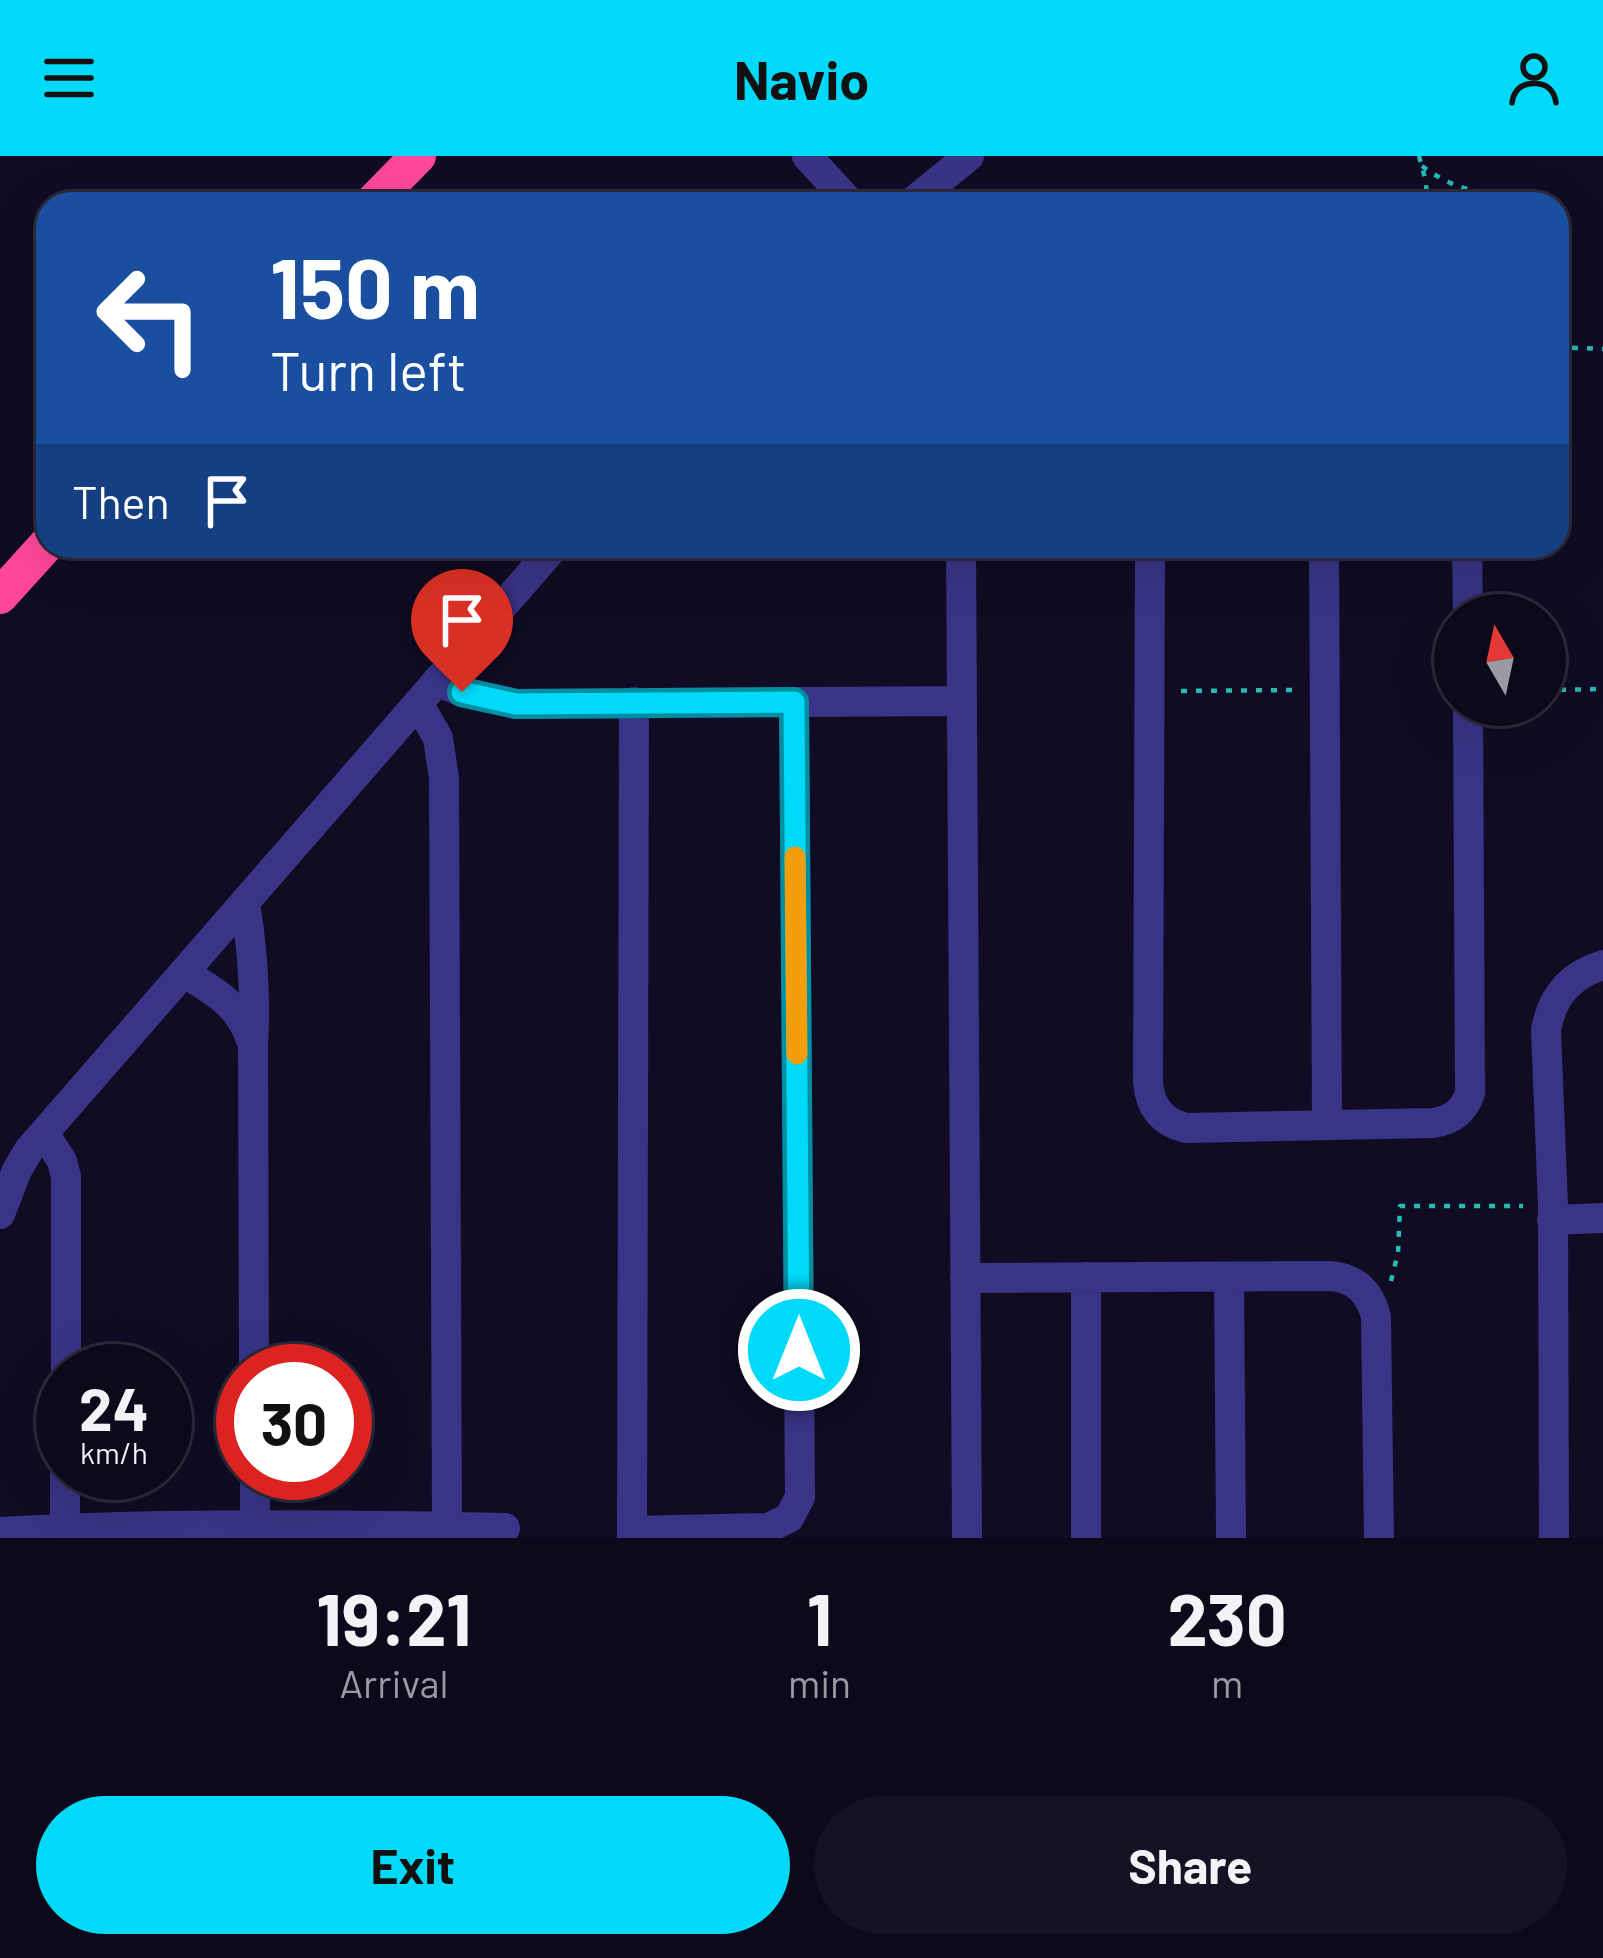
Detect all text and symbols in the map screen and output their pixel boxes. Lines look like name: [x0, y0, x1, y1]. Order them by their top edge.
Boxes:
icon: menu: [36, 45, 102, 111]
icon: person: [1501, 45, 1567, 111]
text: Navio: [734, 46, 869, 111]
text: 150 m: [270, 235, 480, 336]
icon: left: [72, 240, 228, 396]
text: Turn left: [270, 337, 467, 402]
icon: arrive: [194, 468, 260, 534]
text: Then: [72, 474, 170, 528]
pin: [411, 569, 513, 692]
icon: arrive: [429, 587, 495, 653]
north arrow: [1434, 594, 1566, 726]
map controls: [1434, 594, 1566, 726]
position arrow: [736, 1287, 862, 1413]
speed limit sign: 30: [216, 1344, 372, 1500]
text: 24: [79, 1371, 149, 1443]
text: km/h: [80, 1434, 148, 1470]
text: 19:21: [316, 1574, 472, 1660]
text: 1: [807, 1574, 832, 1660]
text: 230: [1167, 1574, 1287, 1660]
text: Arrival: [339, 1659, 448, 1706]
text: min: [788, 1659, 851, 1706]
text: m: [1211, 1659, 1243, 1706]
button: Exit: [36, 1796, 790, 1934]
button: Share: [814, 1796, 1567, 1934]

